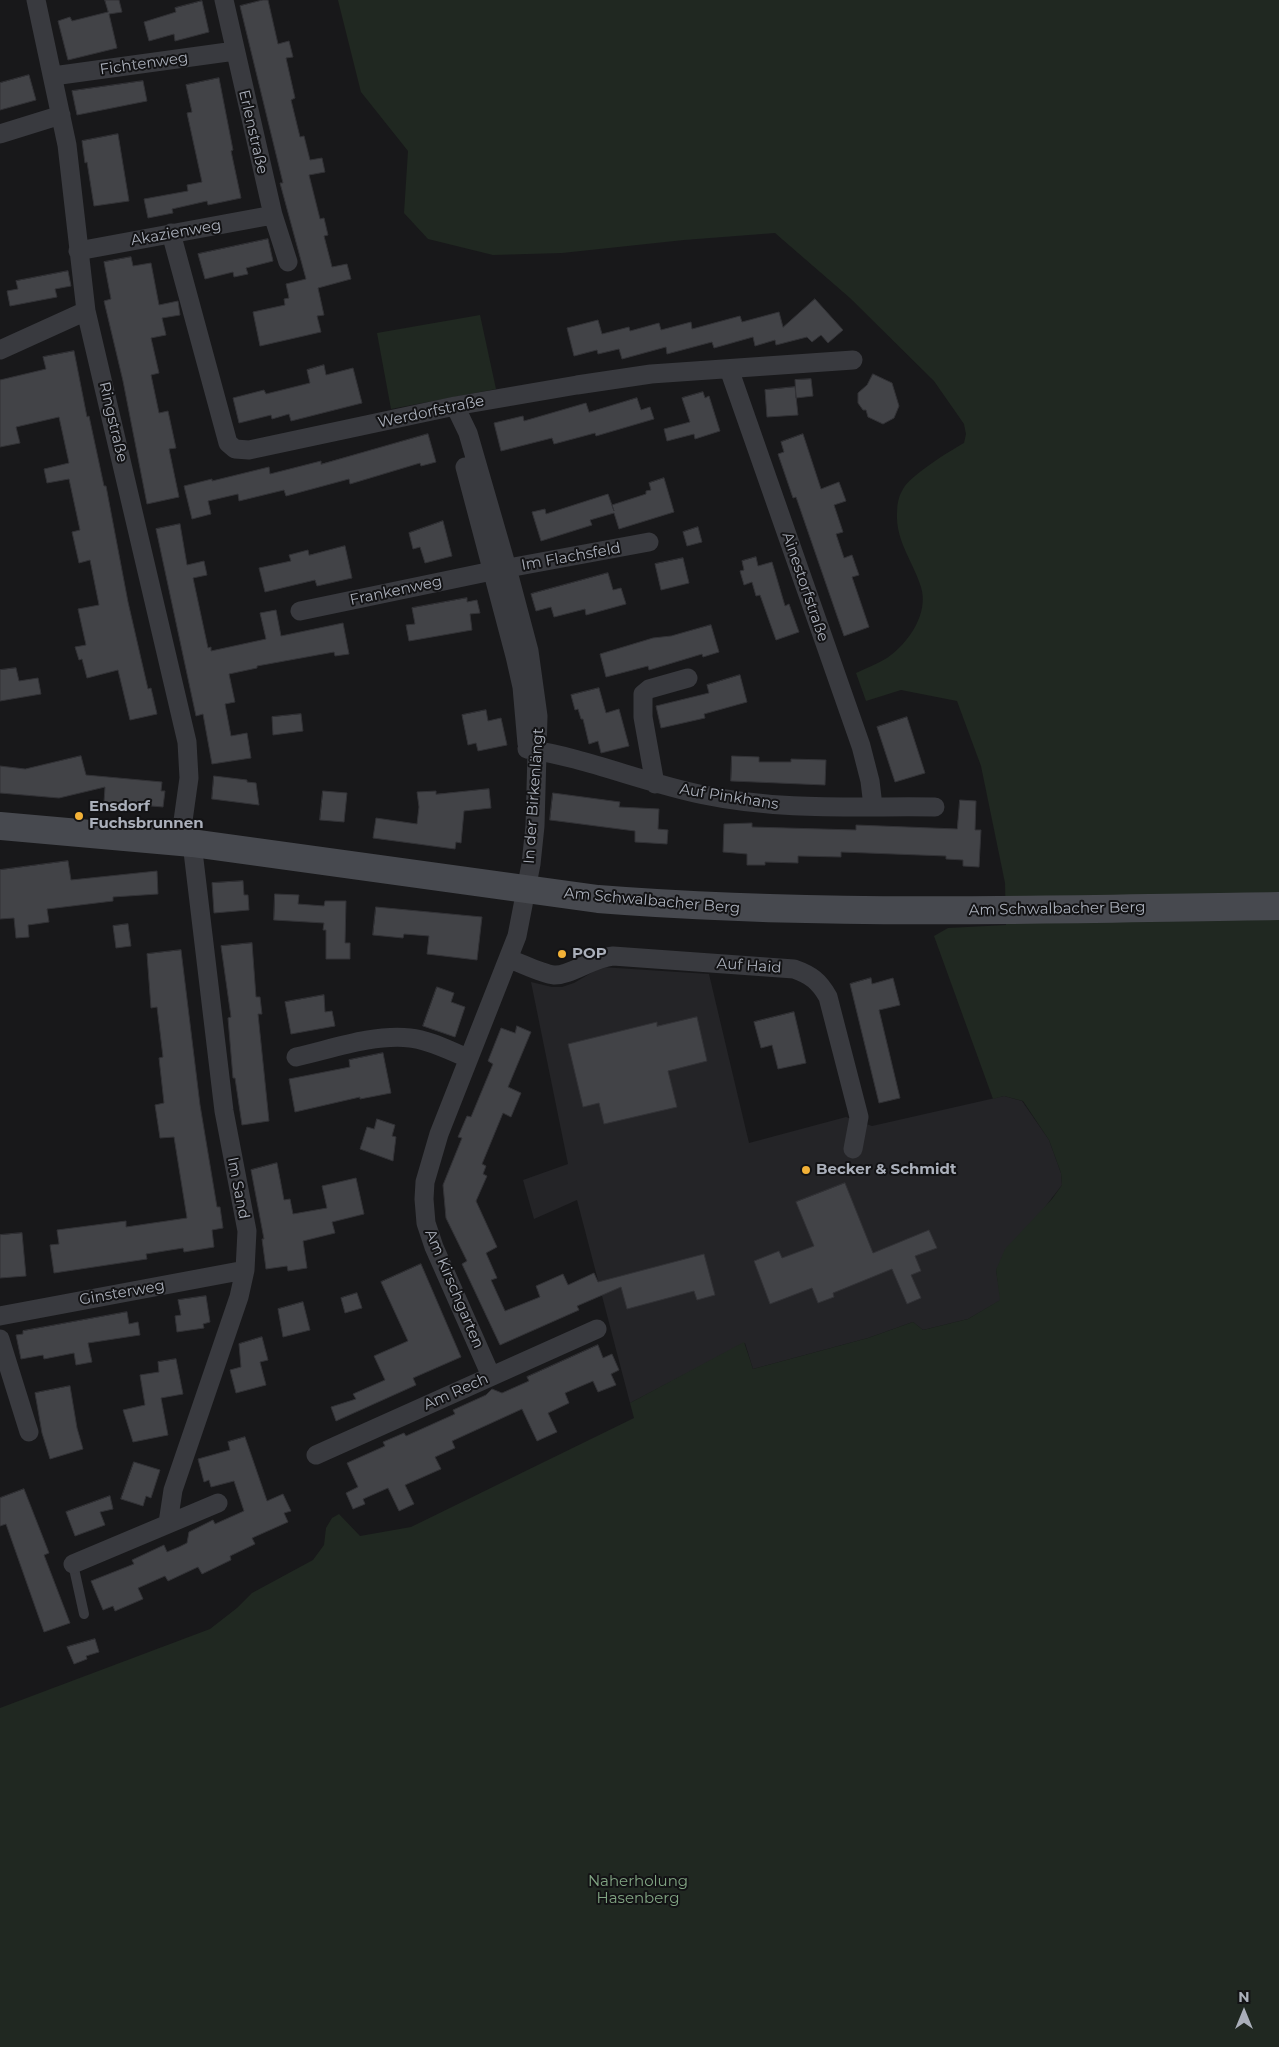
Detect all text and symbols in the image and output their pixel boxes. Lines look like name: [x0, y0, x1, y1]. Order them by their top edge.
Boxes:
street label: Fichtenweg: [99, 49, 189, 79]
street label: Erlenstraße: [235, 88, 271, 176]
street label: Akazienweg: [129, 216, 223, 250]
street label: Ringstraße: [95, 380, 131, 464]
street label: Werdorfstraße: [376, 392, 486, 432]
street label: Ainestorfstraße: [778, 530, 832, 644]
street label: Im Flachsfeld: [520, 539, 622, 575]
street label: Frankenweg: [348, 572, 444, 610]
street label: In der Birkenlängt: [520, 727, 548, 865]
street label: Auf Pinkhans: [678, 780, 780, 814]
place label: Ensdorf Fuchsbrunnen: [89, 798, 204, 833]
marker: Ensdorf Fuchsbrunnen: [73, 810, 85, 822]
street label: Am Schwalbacher Berg: [563, 884, 741, 918]
street label: Am Schwalbacher Berg: [968, 898, 1146, 920]
place label: POP: [572, 945, 607, 963]
marker: POP: [556, 948, 568, 960]
street label: Auf Haid: [716, 955, 782, 977]
street label: Im Sand: [223, 1155, 253, 1221]
place label: Becker & Schmidt: [816, 1161, 956, 1179]
marker: Becker & Schmidt: [800, 1164, 812, 1176]
street label: Am Kirschgarten: [421, 1227, 487, 1351]
street label: Ginsterweg: [78, 1277, 166, 1309]
street label: Am Rech: [421, 1370, 491, 1414]
park label: Naherholung Hasenberg: [588, 1873, 688, 1908]
north arrow: [1219, 1987, 1269, 2037]
text: N: [1238, 1988, 1250, 2006]

